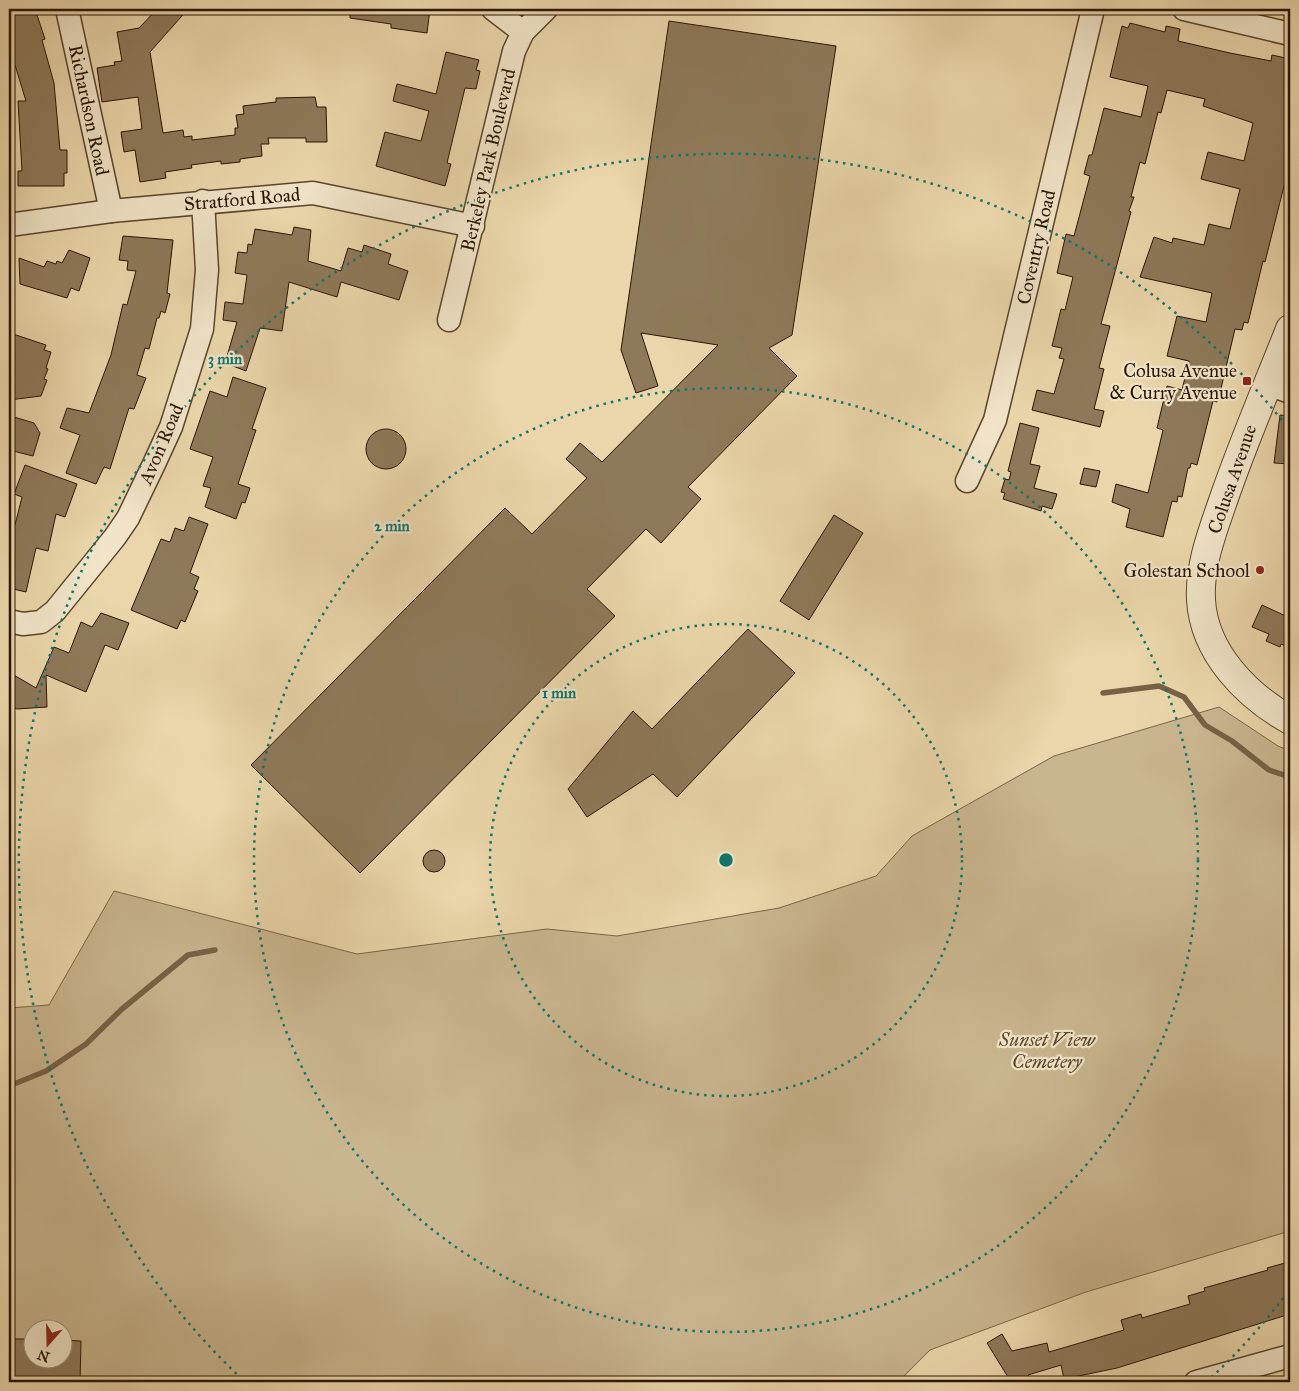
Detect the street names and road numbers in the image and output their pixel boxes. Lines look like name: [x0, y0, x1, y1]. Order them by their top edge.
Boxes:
street label: Richardson Road: [64, 42, 114, 178]
street label: Berkeley Park Boulevard: [456, 66, 520, 254]
street label: Stratford Road: [183, 182, 302, 216]
street label: Coventry Road: [1012, 187, 1060, 307]
street label: Avon Road: [133, 400, 188, 489]
street label: Colusa Avenue: [1203, 421, 1261, 537]

